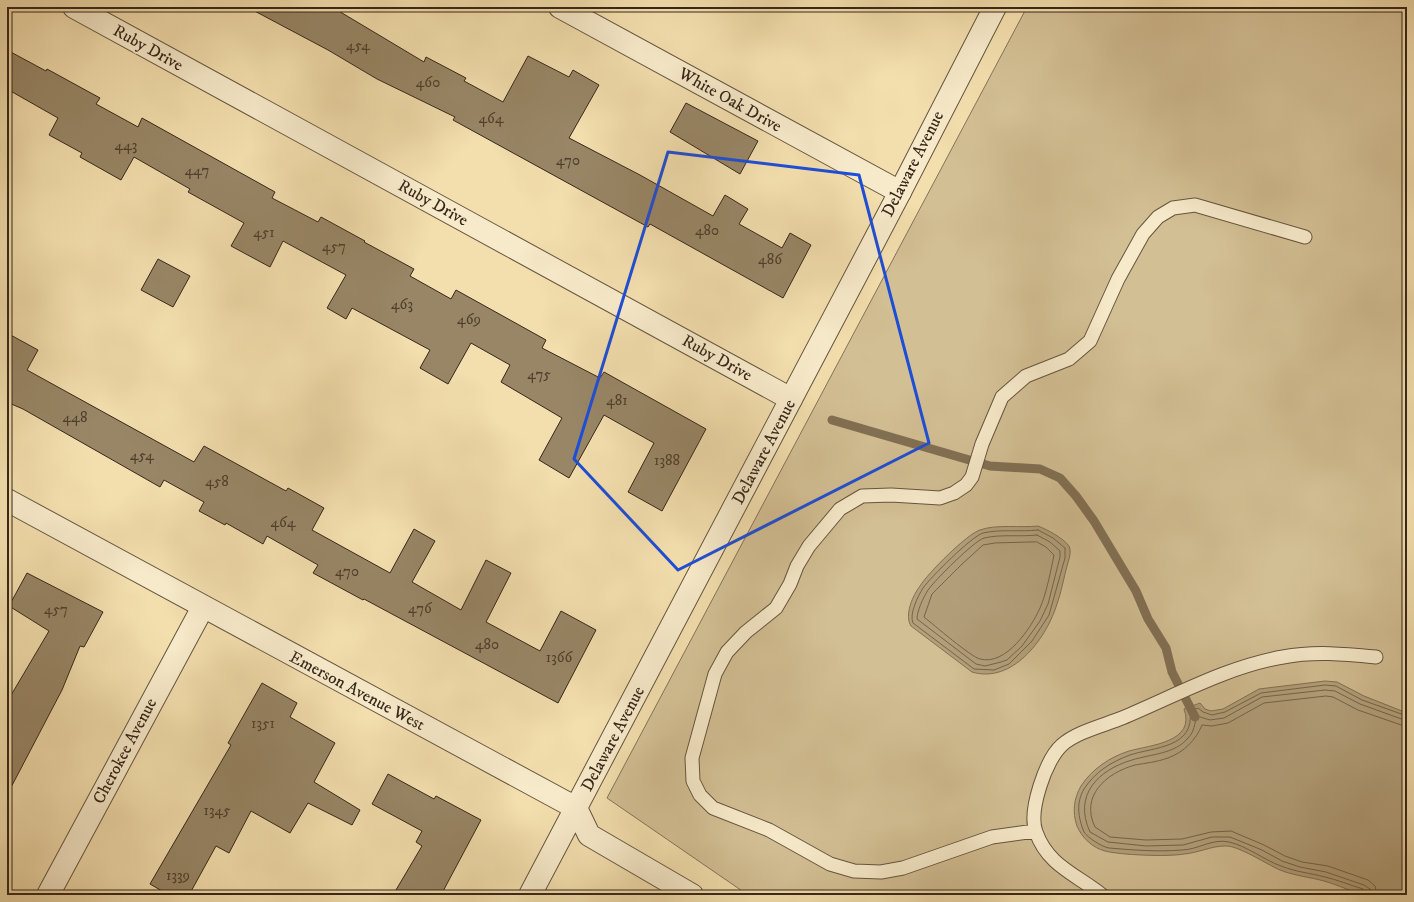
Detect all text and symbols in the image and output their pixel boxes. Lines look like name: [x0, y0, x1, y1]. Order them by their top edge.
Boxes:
street label: Ruby Drive: [109, 20, 187, 76]
house number: 454: [346, 36, 370, 55]
street label: White Oak Drive: [674, 62, 785, 137]
house number: 460: [416, 73, 440, 92]
street label: Delaware Avenue: [877, 107, 949, 221]
house number: 464: [478, 109, 504, 128]
house number: 443: [115, 136, 137, 155]
house number: 470: [556, 151, 580, 170]
house number: 447: [185, 161, 209, 180]
street label: Ruby Drive: [394, 175, 472, 231]
house number: 480: [695, 221, 719, 240]
house number: 451: [253, 223, 275, 242]
house number: 457: [322, 237, 346, 256]
house number: 486: [758, 250, 783, 269]
house number: 463: [391, 295, 413, 314]
house number: 469: [457, 310, 481, 329]
street label: Ruby Drive: [678, 330, 756, 386]
house number: 475: [527, 365, 551, 384]
house number: 481: [606, 391, 628, 410]
street label: Delaware Avenue: [727, 396, 801, 508]
house number: 448: [63, 408, 87, 427]
house number: 454: [130, 446, 154, 465]
house number: 1388: [654, 451, 680, 470]
house number: 458: [205, 472, 229, 491]
house number: 464: [270, 513, 296, 532]
house number: 470: [335, 562, 359, 581]
house number: 476: [408, 599, 433, 618]
house number: 457: [44, 600, 68, 619]
house number: 480: [475, 635, 499, 654]
street label: Emerson Avenue West: [286, 646, 429, 736]
house number: 1366: [546, 648, 574, 667]
street label: Delaware Avenue: [576, 683, 650, 795]
street label: Cherokee Avenue: [88, 694, 162, 808]
house number: 1351: [251, 714, 275, 733]
house number: 1345: [203, 801, 231, 820]
house number: 1339: [166, 866, 190, 885]

